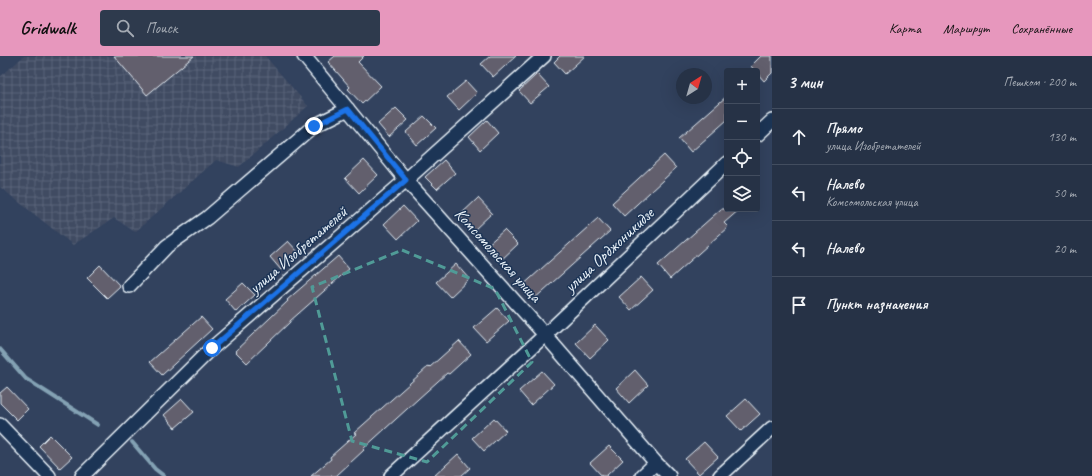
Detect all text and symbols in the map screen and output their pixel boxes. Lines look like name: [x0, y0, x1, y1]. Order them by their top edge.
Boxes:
search box: [100, 10, 380, 46]
text: Gridwalk: [20, 16, 76, 40]
icon: search: [114, 17, 136, 39]
text: Поиск: [146, 19, 177, 38]
text: Карта: [889, 20, 921, 37]
text: Маршрут: [943, 20, 989, 37]
text: Сохранённые: [1011, 20, 1072, 37]
north arrow: [676, 68, 712, 104]
map controls: [724, 68, 760, 212]
button: +: [724, 68, 760, 104]
text: 3 мин: [788, 72, 823, 93]
text: Пешком · 200 m: [1003, 74, 1076, 90]
button: −: [724, 104, 760, 140]
route end: [305, 117, 323, 135]
text: Прямо: [826, 119, 862, 138]
icon: ahead: [788, 126, 810, 148]
text: 130 m: [1048, 129, 1076, 145]
text: улица Изобретателей: [826, 138, 921, 154]
button: locate: [724, 140, 760, 176]
text: Налево: [826, 175, 864, 194]
button: layers: [724, 176, 760, 212]
icon: left: [788, 182, 810, 204]
text: 50 m: [1054, 185, 1076, 201]
text: Комсомольская улица: [826, 194, 918, 210]
street label: улица Изобретателей: [244, 201, 352, 299]
street label: улица Орджоникидзе: [559, 202, 659, 298]
street label: Комсомольская улица: [450, 203, 547, 307]
icon: left: [788, 238, 810, 260]
text: Налево: [826, 239, 864, 258]
text: 20 m: [1054, 241, 1076, 257]
icon: arrive: [788, 294, 810, 316]
text: Пункт назначения: [826, 295, 928, 314]
route start: [203, 339, 221, 357]

